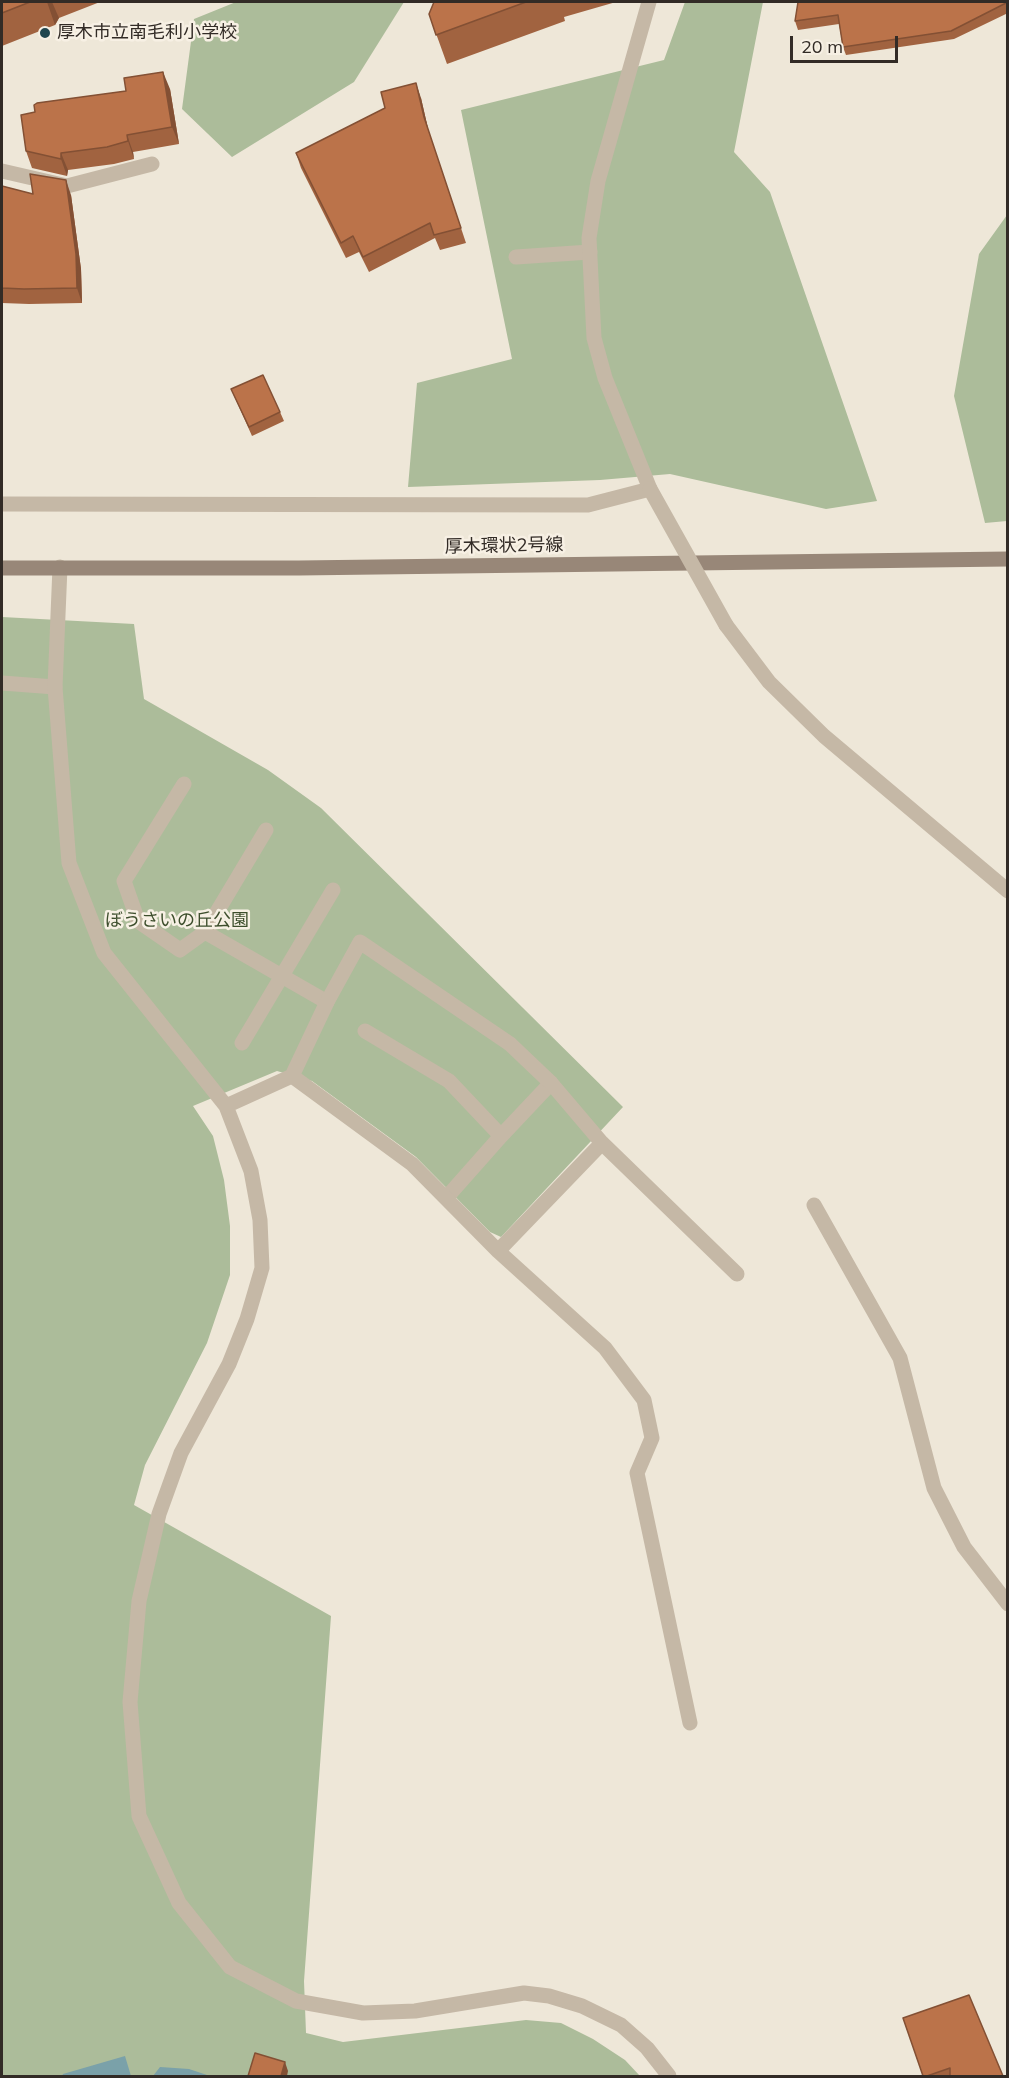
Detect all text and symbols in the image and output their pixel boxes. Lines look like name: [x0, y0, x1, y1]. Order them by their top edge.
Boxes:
place label: 厚木市立南毛利小学校: [57, 22, 237, 44]
scale bar: [793, 24, 901, 62]
marker: 厚木市立南毛利小学校: [38, 26, 52, 40]
text: 20 m: [801, 35, 843, 58]
street label: 厚木環状2号線: [444, 534, 564, 558]
park label: ぼうさいの丘公園: [105, 910, 249, 932]

